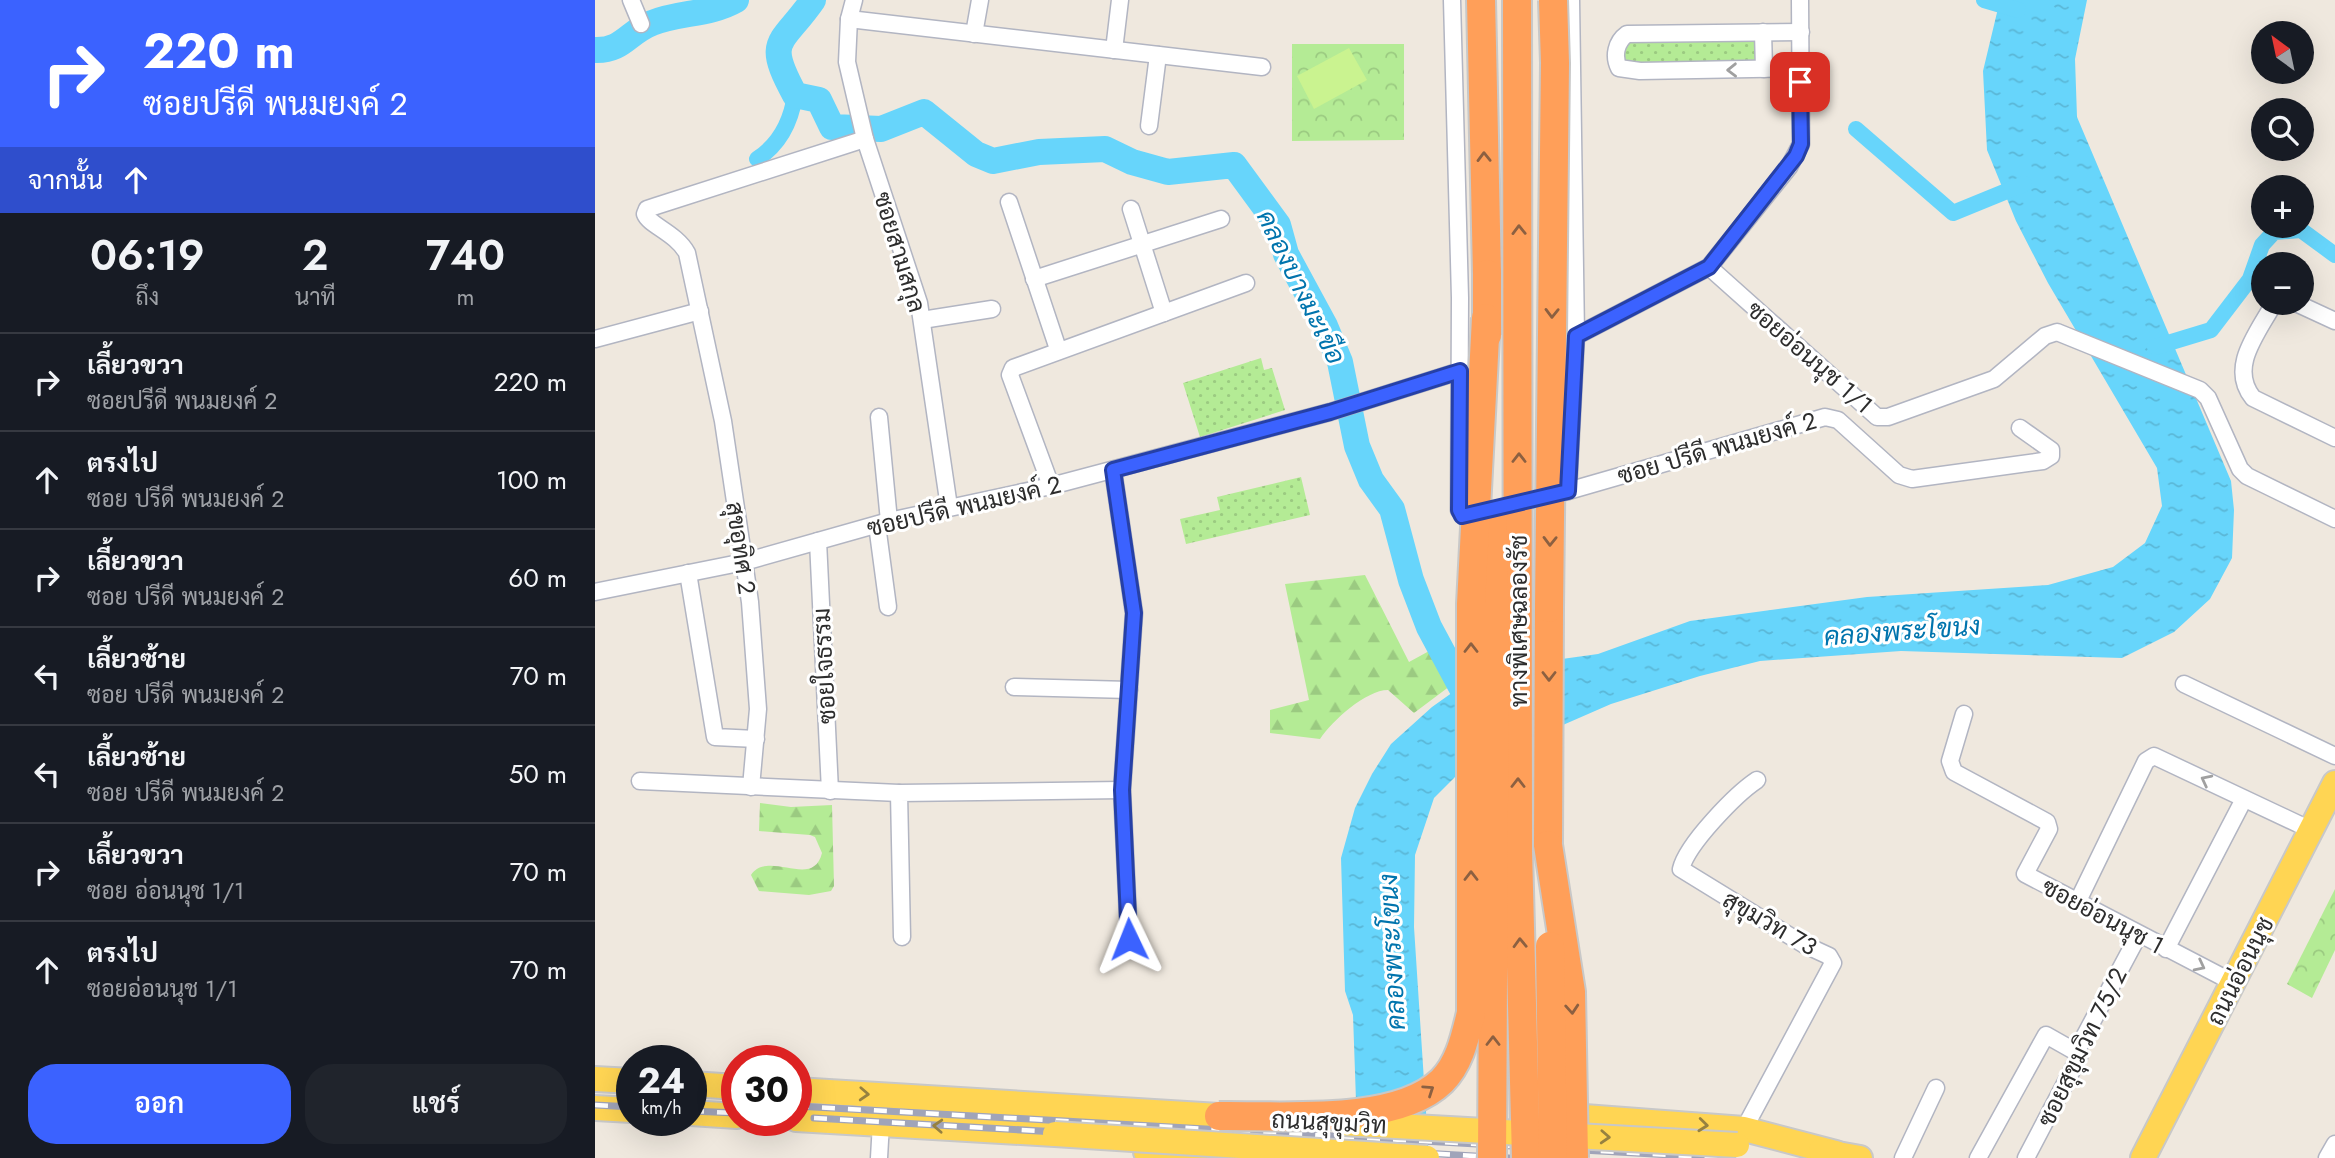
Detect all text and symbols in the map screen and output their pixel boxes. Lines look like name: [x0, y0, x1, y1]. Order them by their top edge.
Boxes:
text: 220 m: [143, 16, 295, 86]
north arrow: [2251, 21, 2313, 84]
map controls: [2251, 21, 2314, 315]
icon: right: [28, 28, 119, 119]
pin: [1770, 52, 1830, 112]
one-way arrow: [1726, 62, 1737, 77]
icon: arrive: [1781, 63, 1819, 101]
text: ซอยปรีดี พนมยงค์ 2: [143, 81, 408, 127]
button: search: [2251, 98, 2314, 161]
one-way arrow: [1476, 151, 1492, 162]
text: จากนั้น: [28, 161, 103, 199]
icon: ahead: [117, 161, 155, 199]
button: +: [2251, 175, 2314, 238]
street label: ซอยสามสกุล: [865, 187, 935, 317]
water label: คลองบางมะเขือ: [1247, 203, 1355, 371]
one-way arrow: [1511, 224, 1527, 235]
text: 06:19: [90, 225, 205, 286]
text: 2: [302, 225, 328, 286]
text: 740: [426, 225, 505, 286]
button: −: [2251, 252, 2314, 315]
text: ถึง: [135, 280, 159, 314]
text: นาที: [295, 280, 336, 314]
text: m: [456, 280, 474, 314]
street label: ซอยอ่อนนุช 1/1: [1739, 292, 1881, 422]
one-way arrow: [1545, 308, 1560, 319]
text: เลี้ยวขวา: [87, 346, 184, 384]
icon: right: [28, 363, 66, 401]
text: 220 m: [494, 363, 567, 401]
text: ซอยปรีดี พนมยงค์ 2: [87, 384, 277, 418]
street label: ซอย ปรีดี พนมยงค์ 2: [1613, 403, 1821, 493]
text: ตรงไป: [87, 444, 158, 482]
one-way arrow: [1511, 452, 1527, 462]
icon: ahead: [28, 461, 66, 499]
text: 100 m: [496, 461, 567, 499]
street label: ซอยปรีดี พนมยงค์ 2: [863, 467, 1065, 545]
text: ซอย ปรีดี พนมยงค์ 2: [87, 482, 284, 516]
street label: สุขอุทิศ 2: [717, 499, 765, 597]
street label: ทางพิเศษฉลองรัช: [1501, 535, 1536, 707]
one-way arrow: [1542, 536, 1558, 546]
text: เลี้ยวขวา: [87, 542, 184, 580]
icon: right: [28, 559, 66, 597]
text: 60 m: [508, 559, 567, 597]
text: ซอย ปรีดี พนมยงค์ 2: [87, 580, 284, 614]
street label: ซอยใจธรรม: [803, 607, 845, 725]
water label: คลองพระโขนง: [1823, 607, 1981, 655]
text: เลี้ยวซ้าย: [87, 640, 186, 678]
one-way arrow: [1463, 643, 1479, 653]
icon: left: [28, 657, 66, 695]
text: 70 m: [510, 657, 567, 695]
one-way arrow: [1541, 672, 1557, 682]
text: ซอย ปรีดี พนมยงค์ 2: [87, 678, 284, 712]
text: เลี้ยวซ้าย: [87, 738, 186, 776]
icon: left: [28, 755, 66, 793]
text: 50 m: [509, 755, 567, 793]
one-way arrow: [2200, 774, 2213, 788]
text: ซอย ปรีดี พนมยงค์ 2: [87, 776, 284, 810]
one-way arrow: [1510, 777, 1526, 788]
text: เลี้ยวขวา: [87, 836, 184, 874]
icon: right: [28, 853, 66, 891]
text: 70 m: [510, 853, 567, 891]
street label: ซอยอ่อนนุช 1: [2036, 869, 2170, 963]
one-way arrow: [1463, 870, 1479, 881]
water label: คลองพระโขนง: [1369, 873, 1415, 1031]
text: ซอย อ่อนนุช 1/1: [87, 874, 244, 908]
street label: สุขุมวิท 73: [1716, 882, 1824, 964]
position arrow: [1092, 902, 1166, 976]
street label: ถนนอ่อนนุช: [2198, 911, 2282, 1031]
text: ตรงไป: [87, 934, 158, 972]
one-way arrow: [1513, 937, 1528, 948]
icon: ahead: [28, 951, 66, 989]
text: 70 m: [510, 951, 567, 989]
one-way arrow: [2193, 958, 2205, 972]
street label: ซอยสุขุมวิท 75/2: [2028, 962, 2136, 1132]
text: ซอยอ่อนนุช 1/1: [87, 972, 238, 1006]
one-way arrow: [1565, 1004, 1580, 1015]
one-way arrow: [1485, 1035, 1501, 1046]
speed limit sign: 30: [721, 1045, 812, 1136]
text: 24: [638, 1056, 685, 1106]
button: ออก: [28, 1064, 291, 1144]
button: แชร์: [305, 1064, 567, 1144]
one-way arrow: [859, 1086, 870, 1101]
one-way arrow: [1421, 1086, 1434, 1098]
text: km/h: [641, 1095, 682, 1121]
street label: ถนนสุขุมวิท: [1270, 1102, 1388, 1142]
one-way arrow: [1697, 1117, 1709, 1132]
one-way arrow: [932, 1119, 943, 1134]
one-way arrow: [1600, 1130, 1611, 1145]

